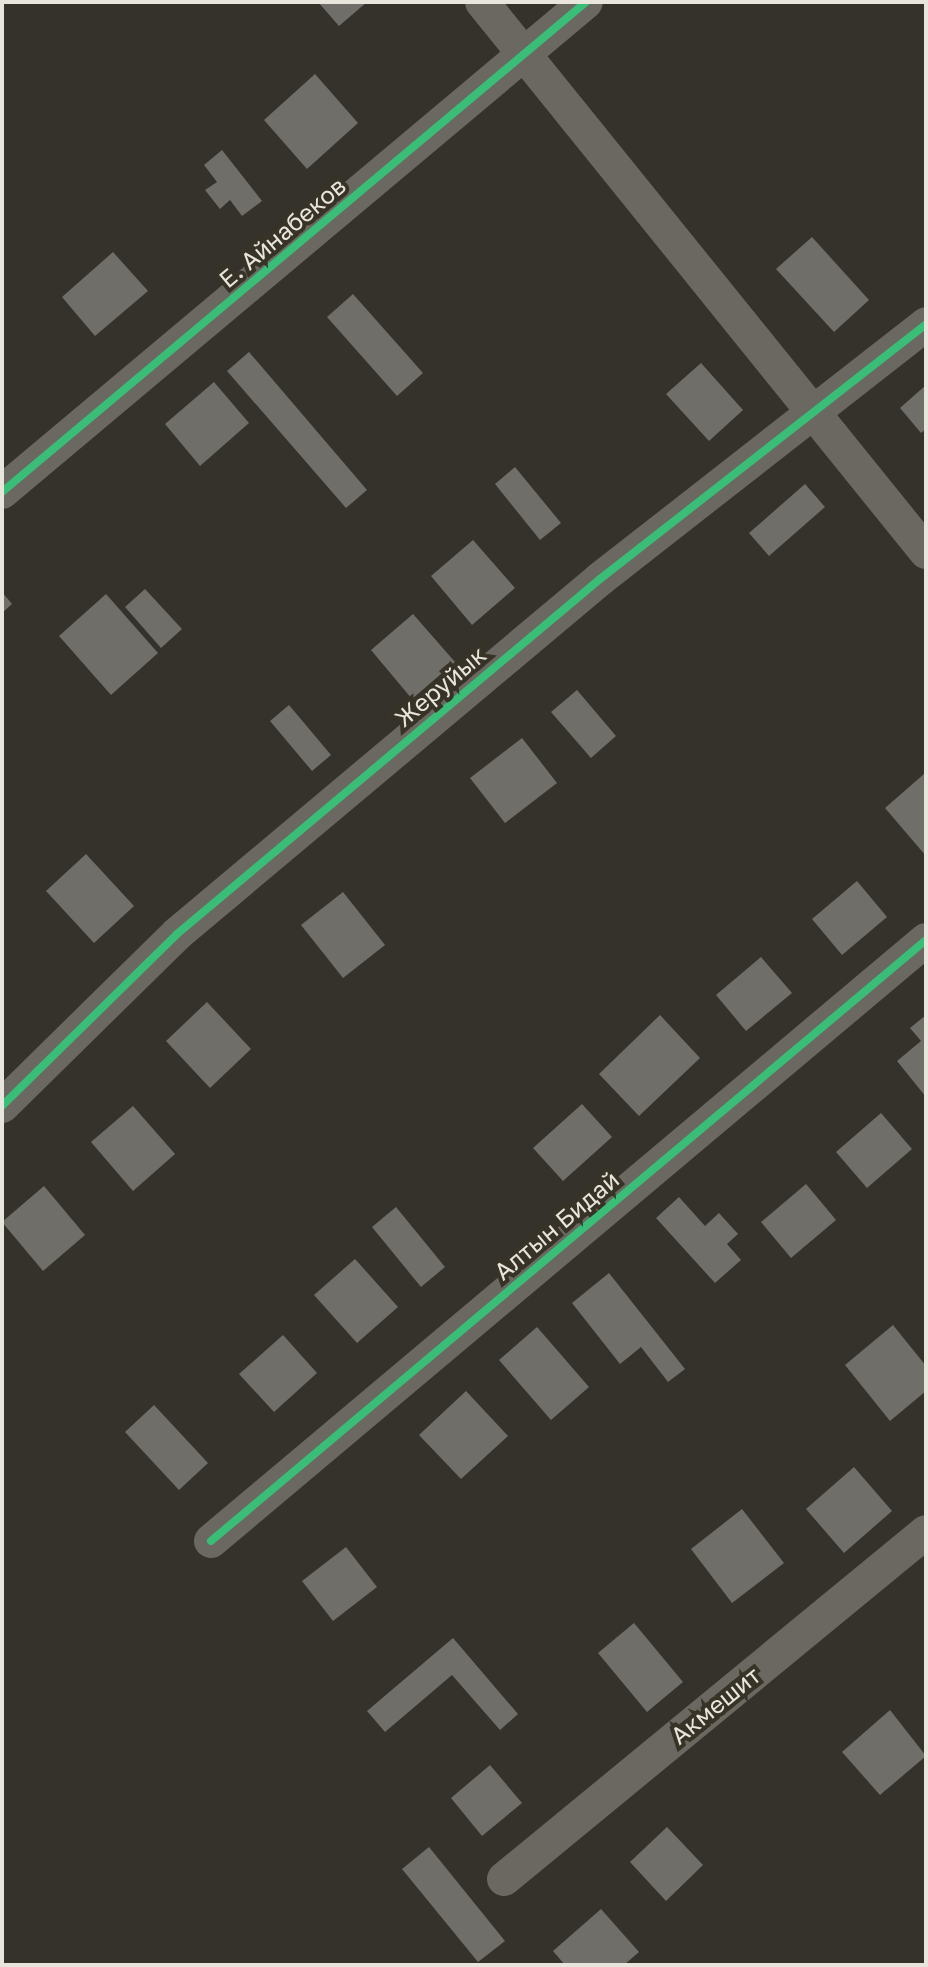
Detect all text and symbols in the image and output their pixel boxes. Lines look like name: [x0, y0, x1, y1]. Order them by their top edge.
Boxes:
street label: Е. Айнабеков: [213, 171, 351, 293]
street label: Жеруйык: [389, 640, 491, 732]
street label: Алтын Бидай: [488, 1164, 624, 1286]
street label: Акмешит: [664, 1660, 766, 1750]

